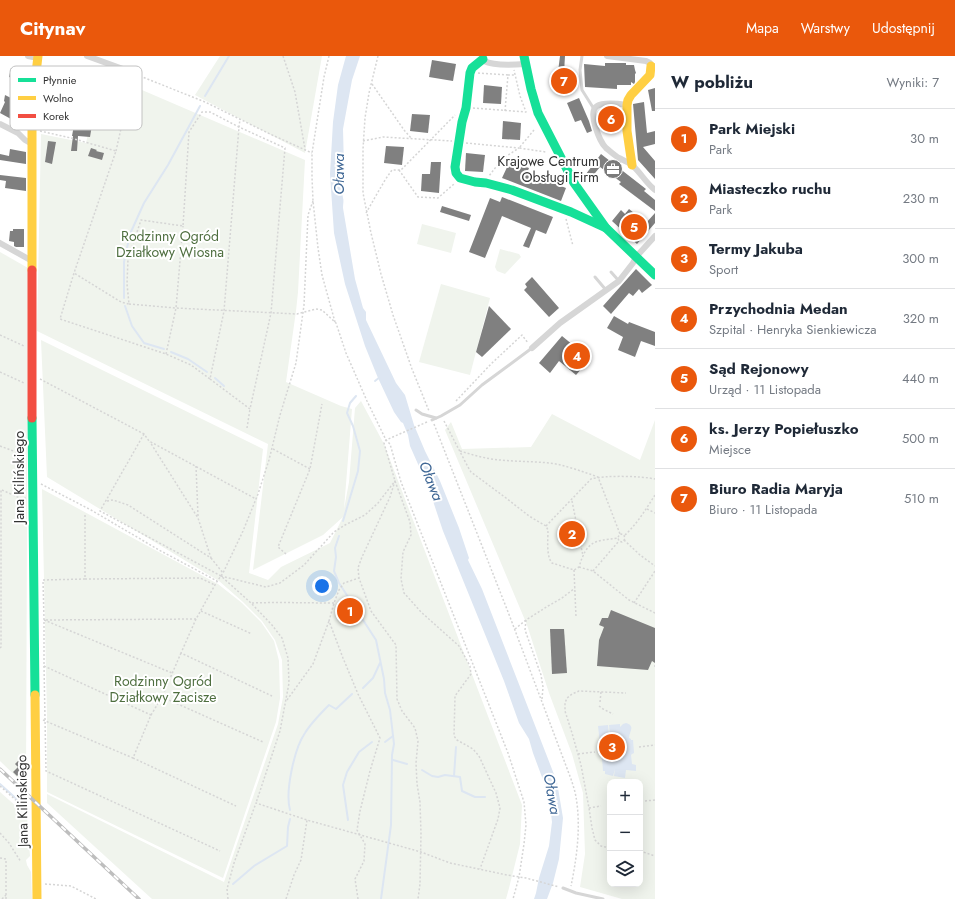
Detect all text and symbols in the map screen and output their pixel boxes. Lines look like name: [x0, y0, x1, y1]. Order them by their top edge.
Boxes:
text: Citynav: [20, 15, 86, 42]
text: Mapa: [746, 18, 779, 38]
text: Warstwy: [801, 18, 850, 38]
text: Udostępnij: [872, 18, 935, 38]
legend: [10, 66, 142, 130]
pin: 7: [551, 66, 577, 96]
text: W pobliżu: [671, 70, 753, 94]
text: Płynnie: [43, 72, 77, 88]
text: Wyniki: 7: [886, 73, 939, 92]
text: Wolno: [43, 90, 73, 106]
pin: 6: [598, 104, 624, 134]
text: Korek: [43, 108, 69, 124]
text: Park Miejski: [709, 118, 795, 140]
text: 1: [681, 129, 687, 148]
text: 30 m: [910, 129, 939, 148]
text: Park: [709, 140, 732, 159]
place label: Krajowe Centrum Obsługi Firm: [497, 151, 599, 187]
water label: Oława: [328, 153, 350, 195]
office icon: Krajowe Centrum Obsługi Firm: [602, 158, 624, 180]
text: Miasteczko ruchu: [709, 178, 831, 200]
text: 2: [680, 189, 688, 208]
text: 230 m: [903, 189, 939, 208]
text: Park: [709, 200, 732, 219]
pin: 5: [621, 212, 647, 242]
park label: Rodzinny Ogród Działkowy Wiosna: [116, 226, 224, 262]
text: Termy Jakuba: [709, 238, 803, 260]
text: 3: [680, 249, 688, 268]
text: 300 m: [902, 249, 939, 268]
text: Sport: [709, 260, 738, 279]
text: Przychodnia Medan: [709, 298, 848, 320]
text: 4: [679, 309, 689, 328]
text: 320 m: [903, 309, 939, 328]
text: Szpital · Henryka Sienkiewicza: [709, 320, 877, 339]
pin: 4: [564, 341, 590, 371]
text: Sąd Rejonowy: [709, 358, 808, 380]
text: 5: [680, 369, 688, 388]
text: 440 m: [902, 369, 939, 388]
text: Urząd · 11 Listopada: [709, 380, 821, 399]
text: ks. Jerzy Popiełuszko: [709, 418, 859, 440]
text: 6: [680, 429, 688, 448]
text: 500 m: [902, 429, 939, 448]
street label: Jana Kilińskiego: [9, 430, 29, 525]
text: Miejsce: [709, 440, 751, 459]
water label: Oława: [413, 458, 449, 505]
text: Biuro Radia Maryja: [709, 478, 843, 500]
text: 7: [680, 489, 688, 508]
text: 510 m: [904, 489, 939, 508]
text: Biuro · 11 Listopada: [709, 500, 817, 519]
pin: 2: [559, 519, 585, 549]
your location: [312, 576, 332, 596]
pin: 1: [337, 596, 363, 626]
park label: Rodzinny Ogród Działkowy Zacisze: [109, 671, 217, 707]
pin: 3: [599, 732, 625, 762]
street label: Jana Kilińskiego: [11, 754, 33, 849]
water label: Oława: [538, 772, 567, 817]
map controls: [607, 779, 643, 887]
button: +: [607, 779, 643, 815]
button: −: [607, 815, 643, 851]
button: layers: [607, 851, 643, 887]

